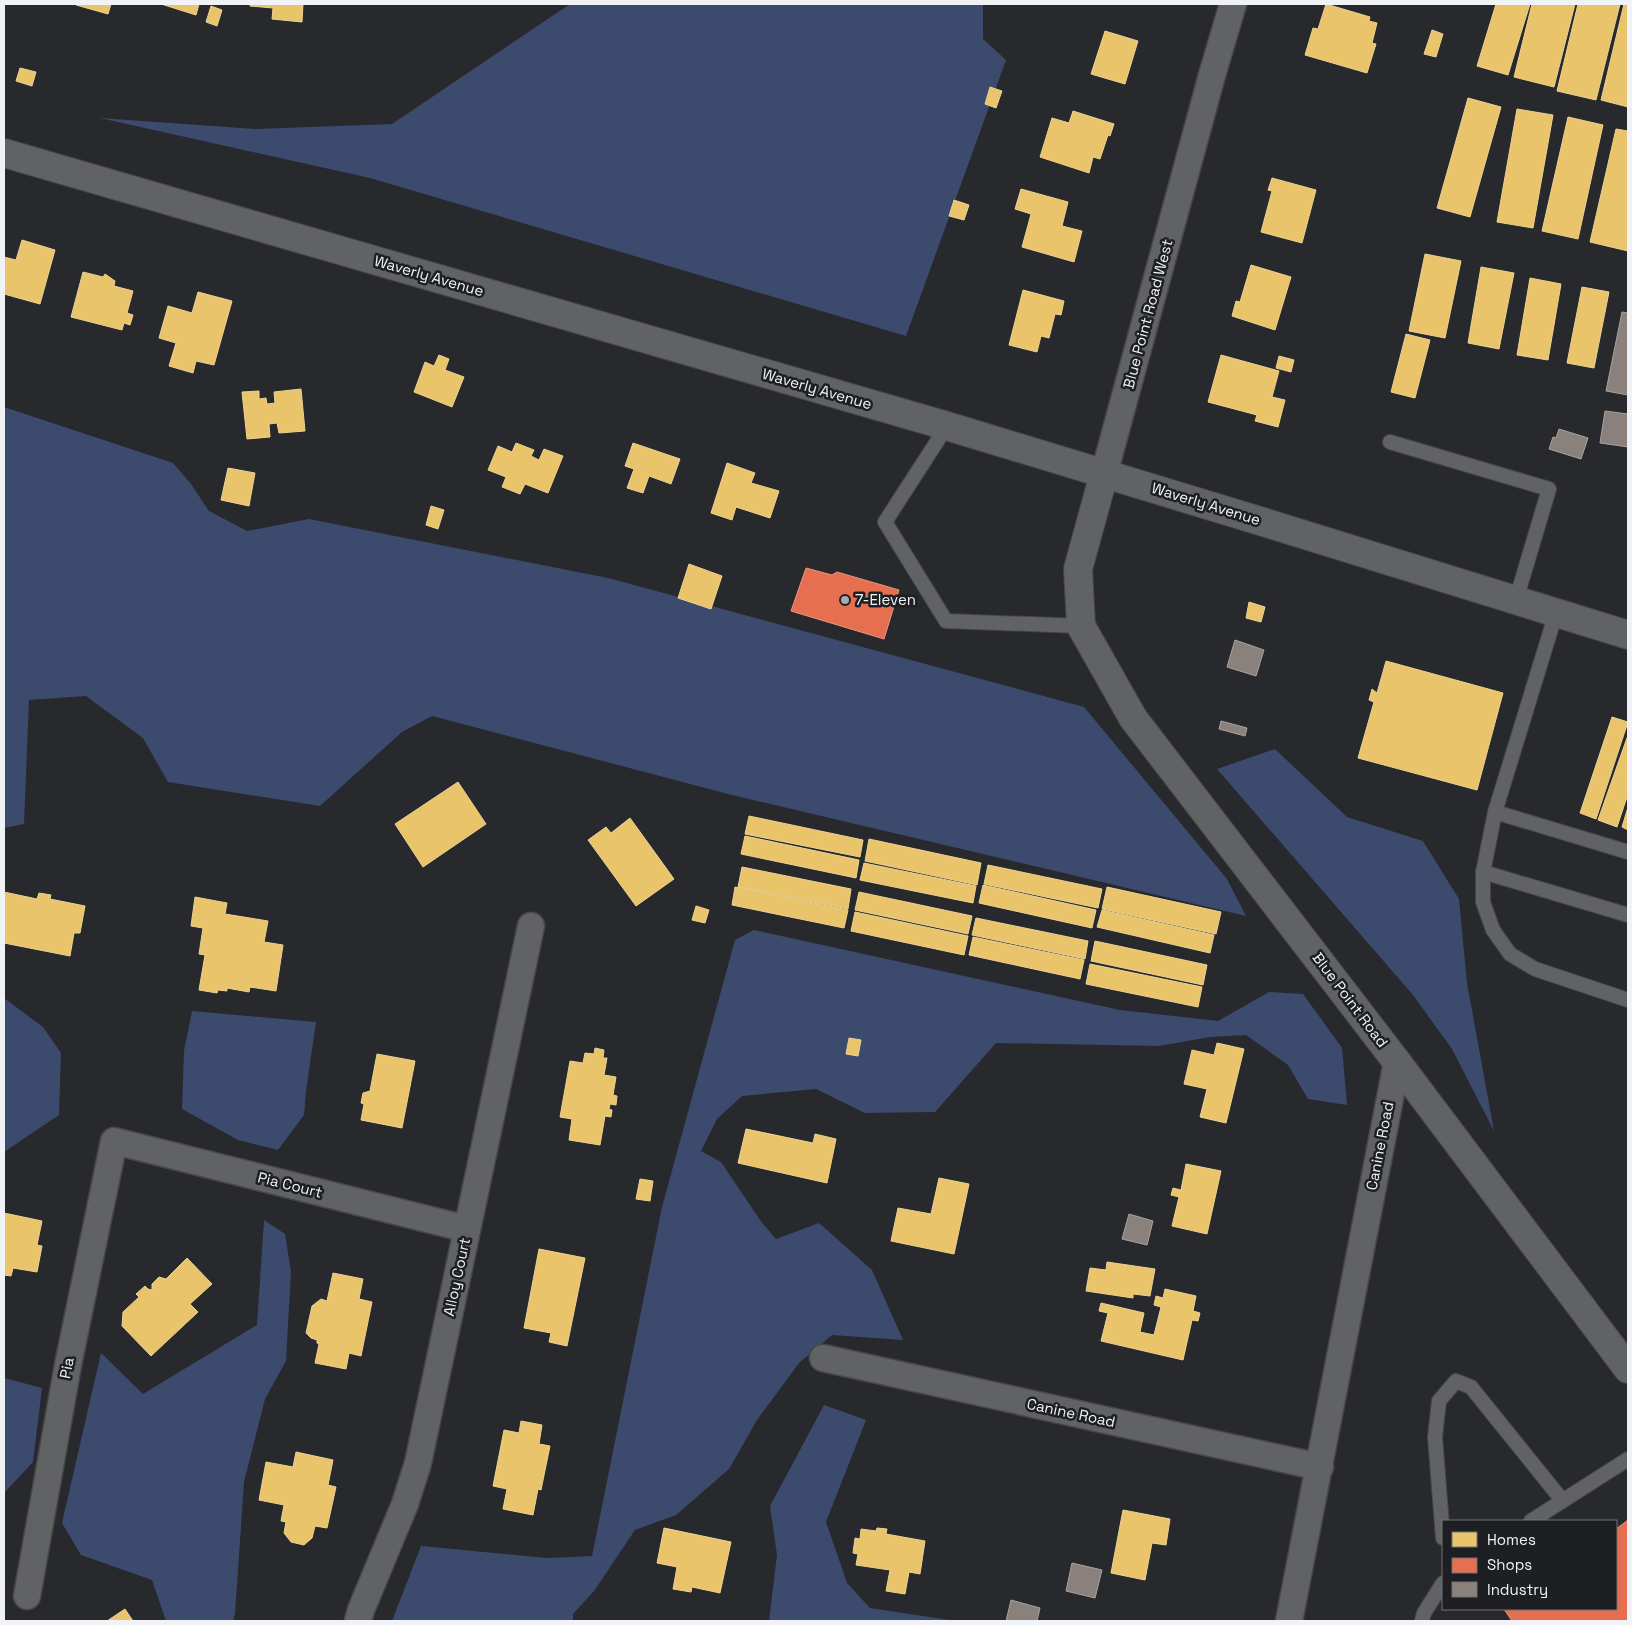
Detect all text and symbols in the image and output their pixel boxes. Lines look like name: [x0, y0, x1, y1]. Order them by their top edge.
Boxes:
street label: Blue Point Road West: [1118, 237, 1177, 391]
street label: Waverly Avenue: [372, 251, 486, 300]
street label: Waverly Avenue: [760, 364, 874, 413]
street label: Waverly Avenue: [1149, 478, 1263, 529]
place label: 7-Eleven: [855, 590, 916, 609]
marker: 7-Eleven: [839, 594, 851, 606]
street label: Blue Point Road: [1309, 949, 1392, 1051]
street label: Canine Road: [1362, 1100, 1397, 1192]
street label: Pia Court: [256, 1167, 324, 1202]
street label: Alloy Court: [439, 1236, 474, 1318]
street label: Pia: [55, 1355, 78, 1380]
street label: Canine Road: [1025, 1394, 1117, 1431]
legend: [1442, 1520, 1617, 1610]
text: Homes: [1487, 1530, 1536, 1549]
text: Shops: [1487, 1555, 1532, 1574]
text: Industry: [1487, 1580, 1548, 1599]

